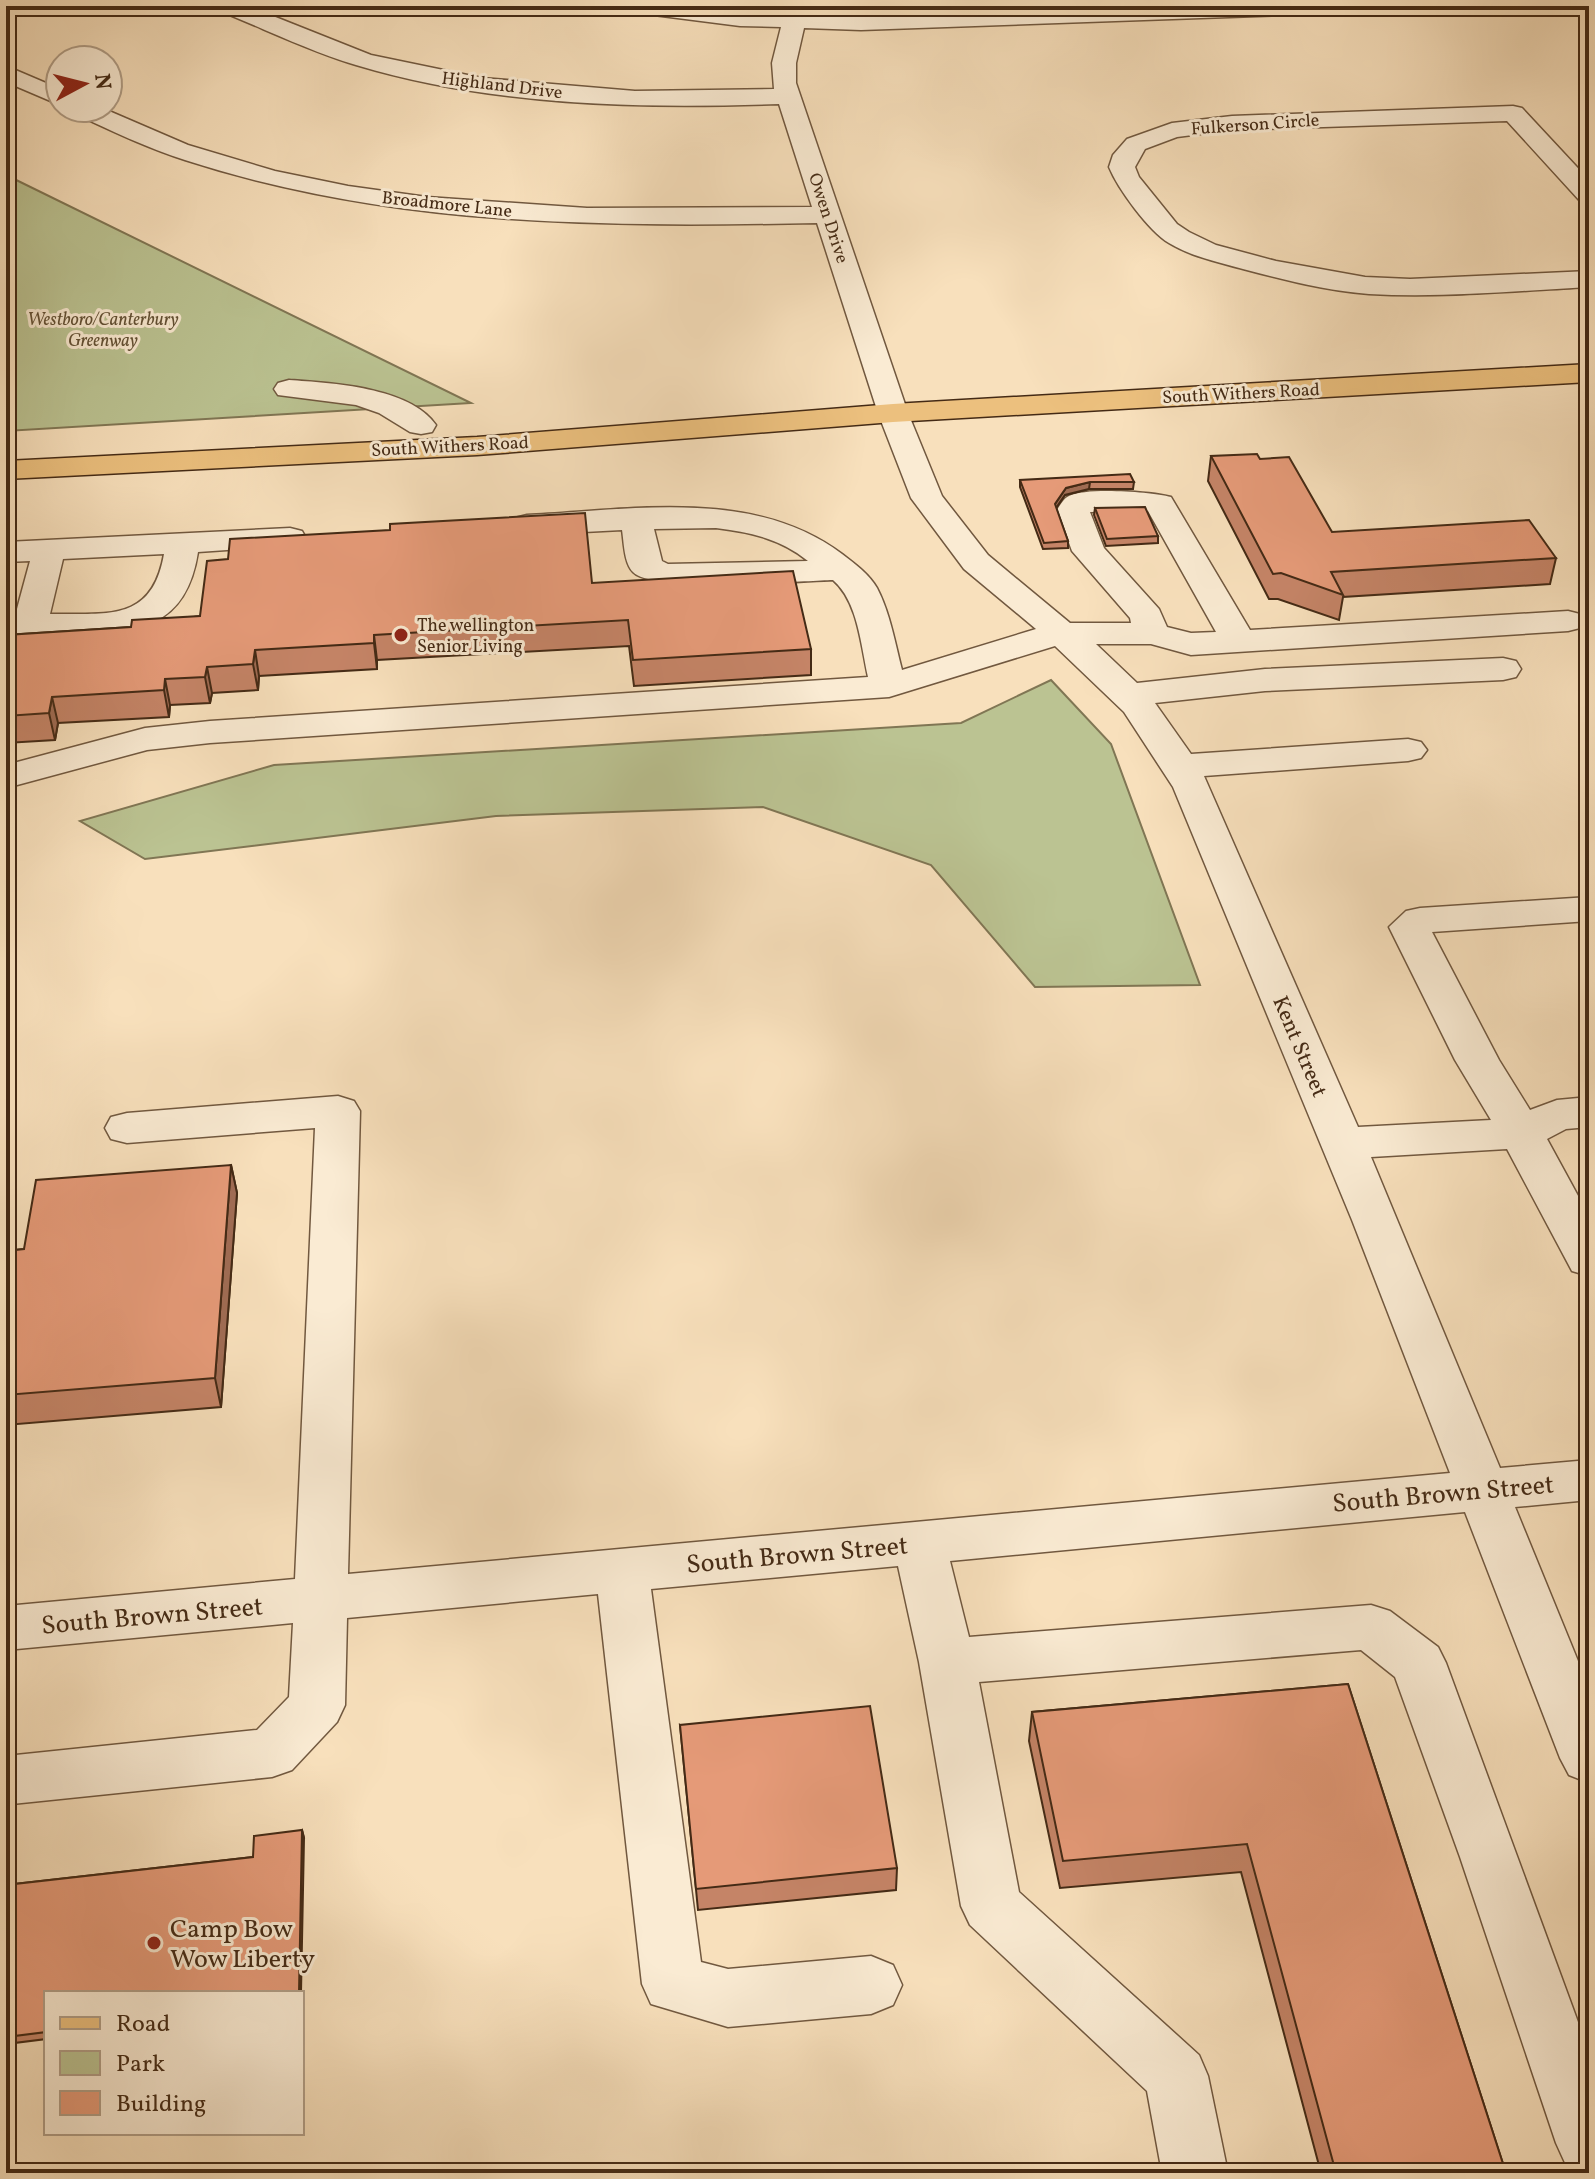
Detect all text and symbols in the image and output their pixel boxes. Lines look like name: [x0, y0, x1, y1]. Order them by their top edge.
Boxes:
north arrow: [44, 44, 124, 124]
street label: Highland Drive: [440, 67, 564, 106]
text: N: [85, 72, 118, 92]
street label: Fulkerson Circle: [1190, 109, 1320, 142]
street label: Owen Drive: [801, 170, 854, 267]
street label: Broadmore Lane: [380, 186, 513, 225]
park label: Westboro/Canterbury Greenway: [27, 308, 179, 354]
street label: South Withers Road: [1162, 378, 1321, 411]
street label: South Withers Road: [371, 431, 530, 464]
place label: The wellington Senior Living: [417, 614, 535, 660]
marker: The wellington Senior Living: [392, 626, 410, 644]
street label: Kent Street: [1263, 991, 1334, 1103]
street label: South Brown Street: [1331, 1467, 1555, 1523]
street label: South Brown Street: [685, 1528, 909, 1584]
street label: South Brown Street: [40, 1589, 264, 1645]
place label: Camp Bow Wow Liberty: [170, 1912, 315, 1978]
marker: Camp Bow Wow Liberty: [145, 1934, 163, 1952]
legend: [44, 1991, 304, 2135]
text: Road: [116, 2008, 170, 2042]
text: Park: [116, 2048, 165, 2082]
text: Building: [116, 2088, 206, 2122]

